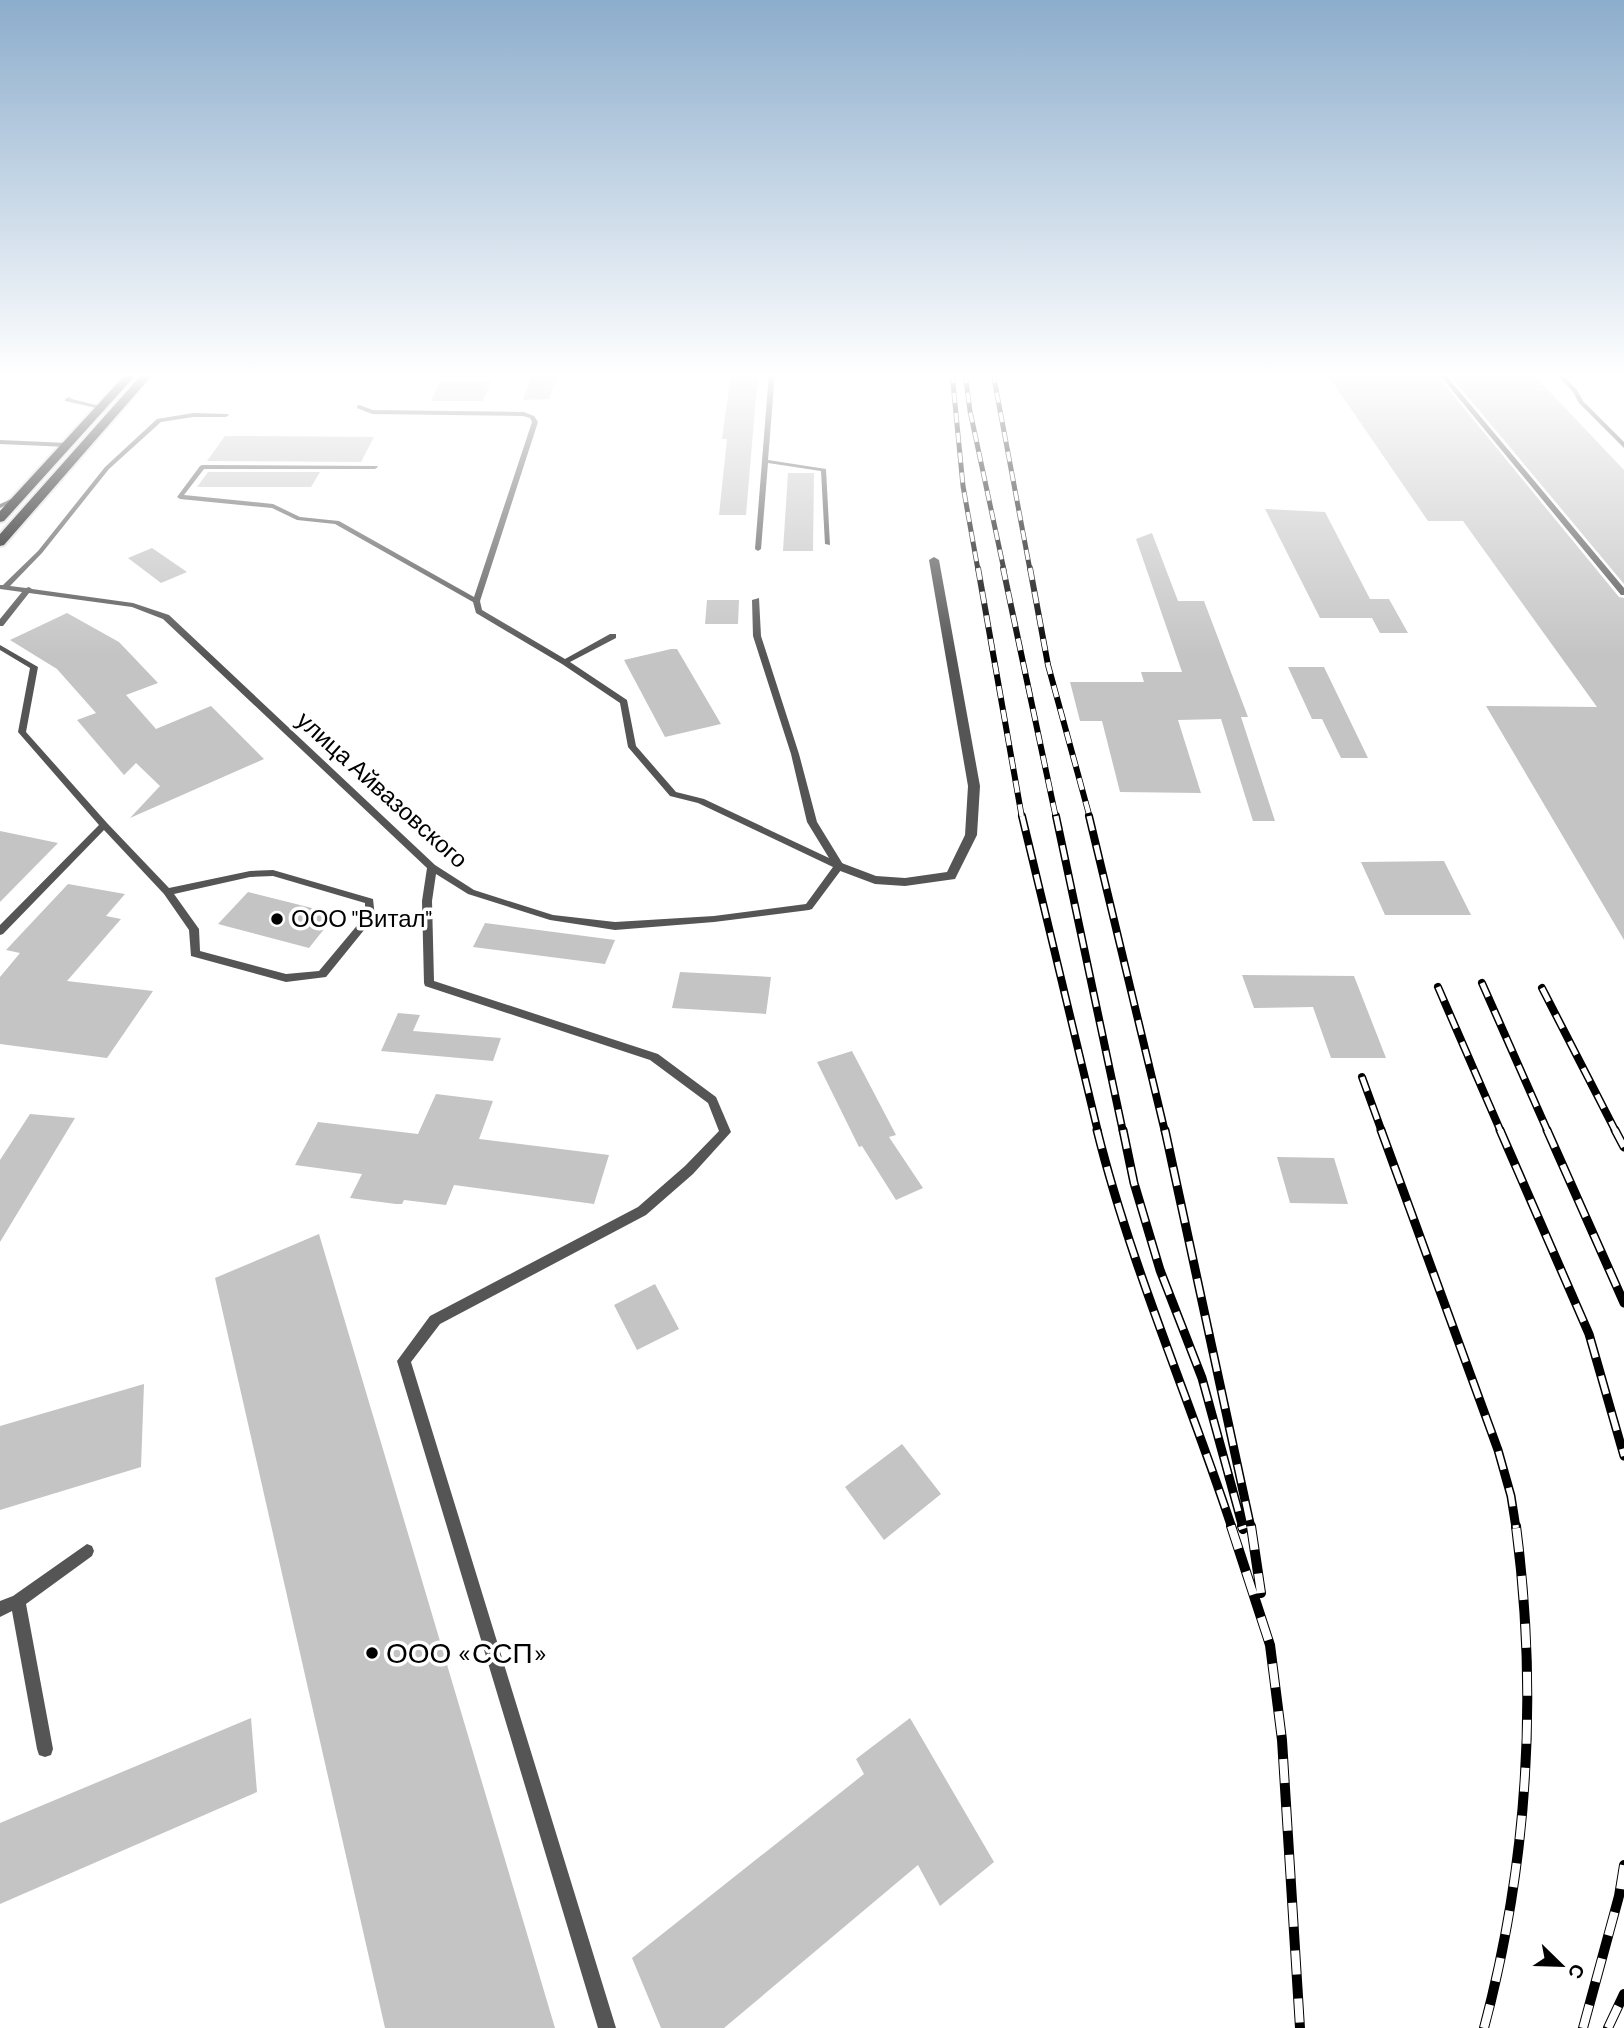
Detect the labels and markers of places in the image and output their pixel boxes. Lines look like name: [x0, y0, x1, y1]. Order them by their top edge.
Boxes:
place label: ООО "Витал": [291, 903, 432, 932]
marker: ООО "Витал": [269, 911, 285, 927]
place label: ООО «ССП»: [386, 1635, 548, 1669]
marker: ООО «ССП»: [364, 1645, 380, 1661]

